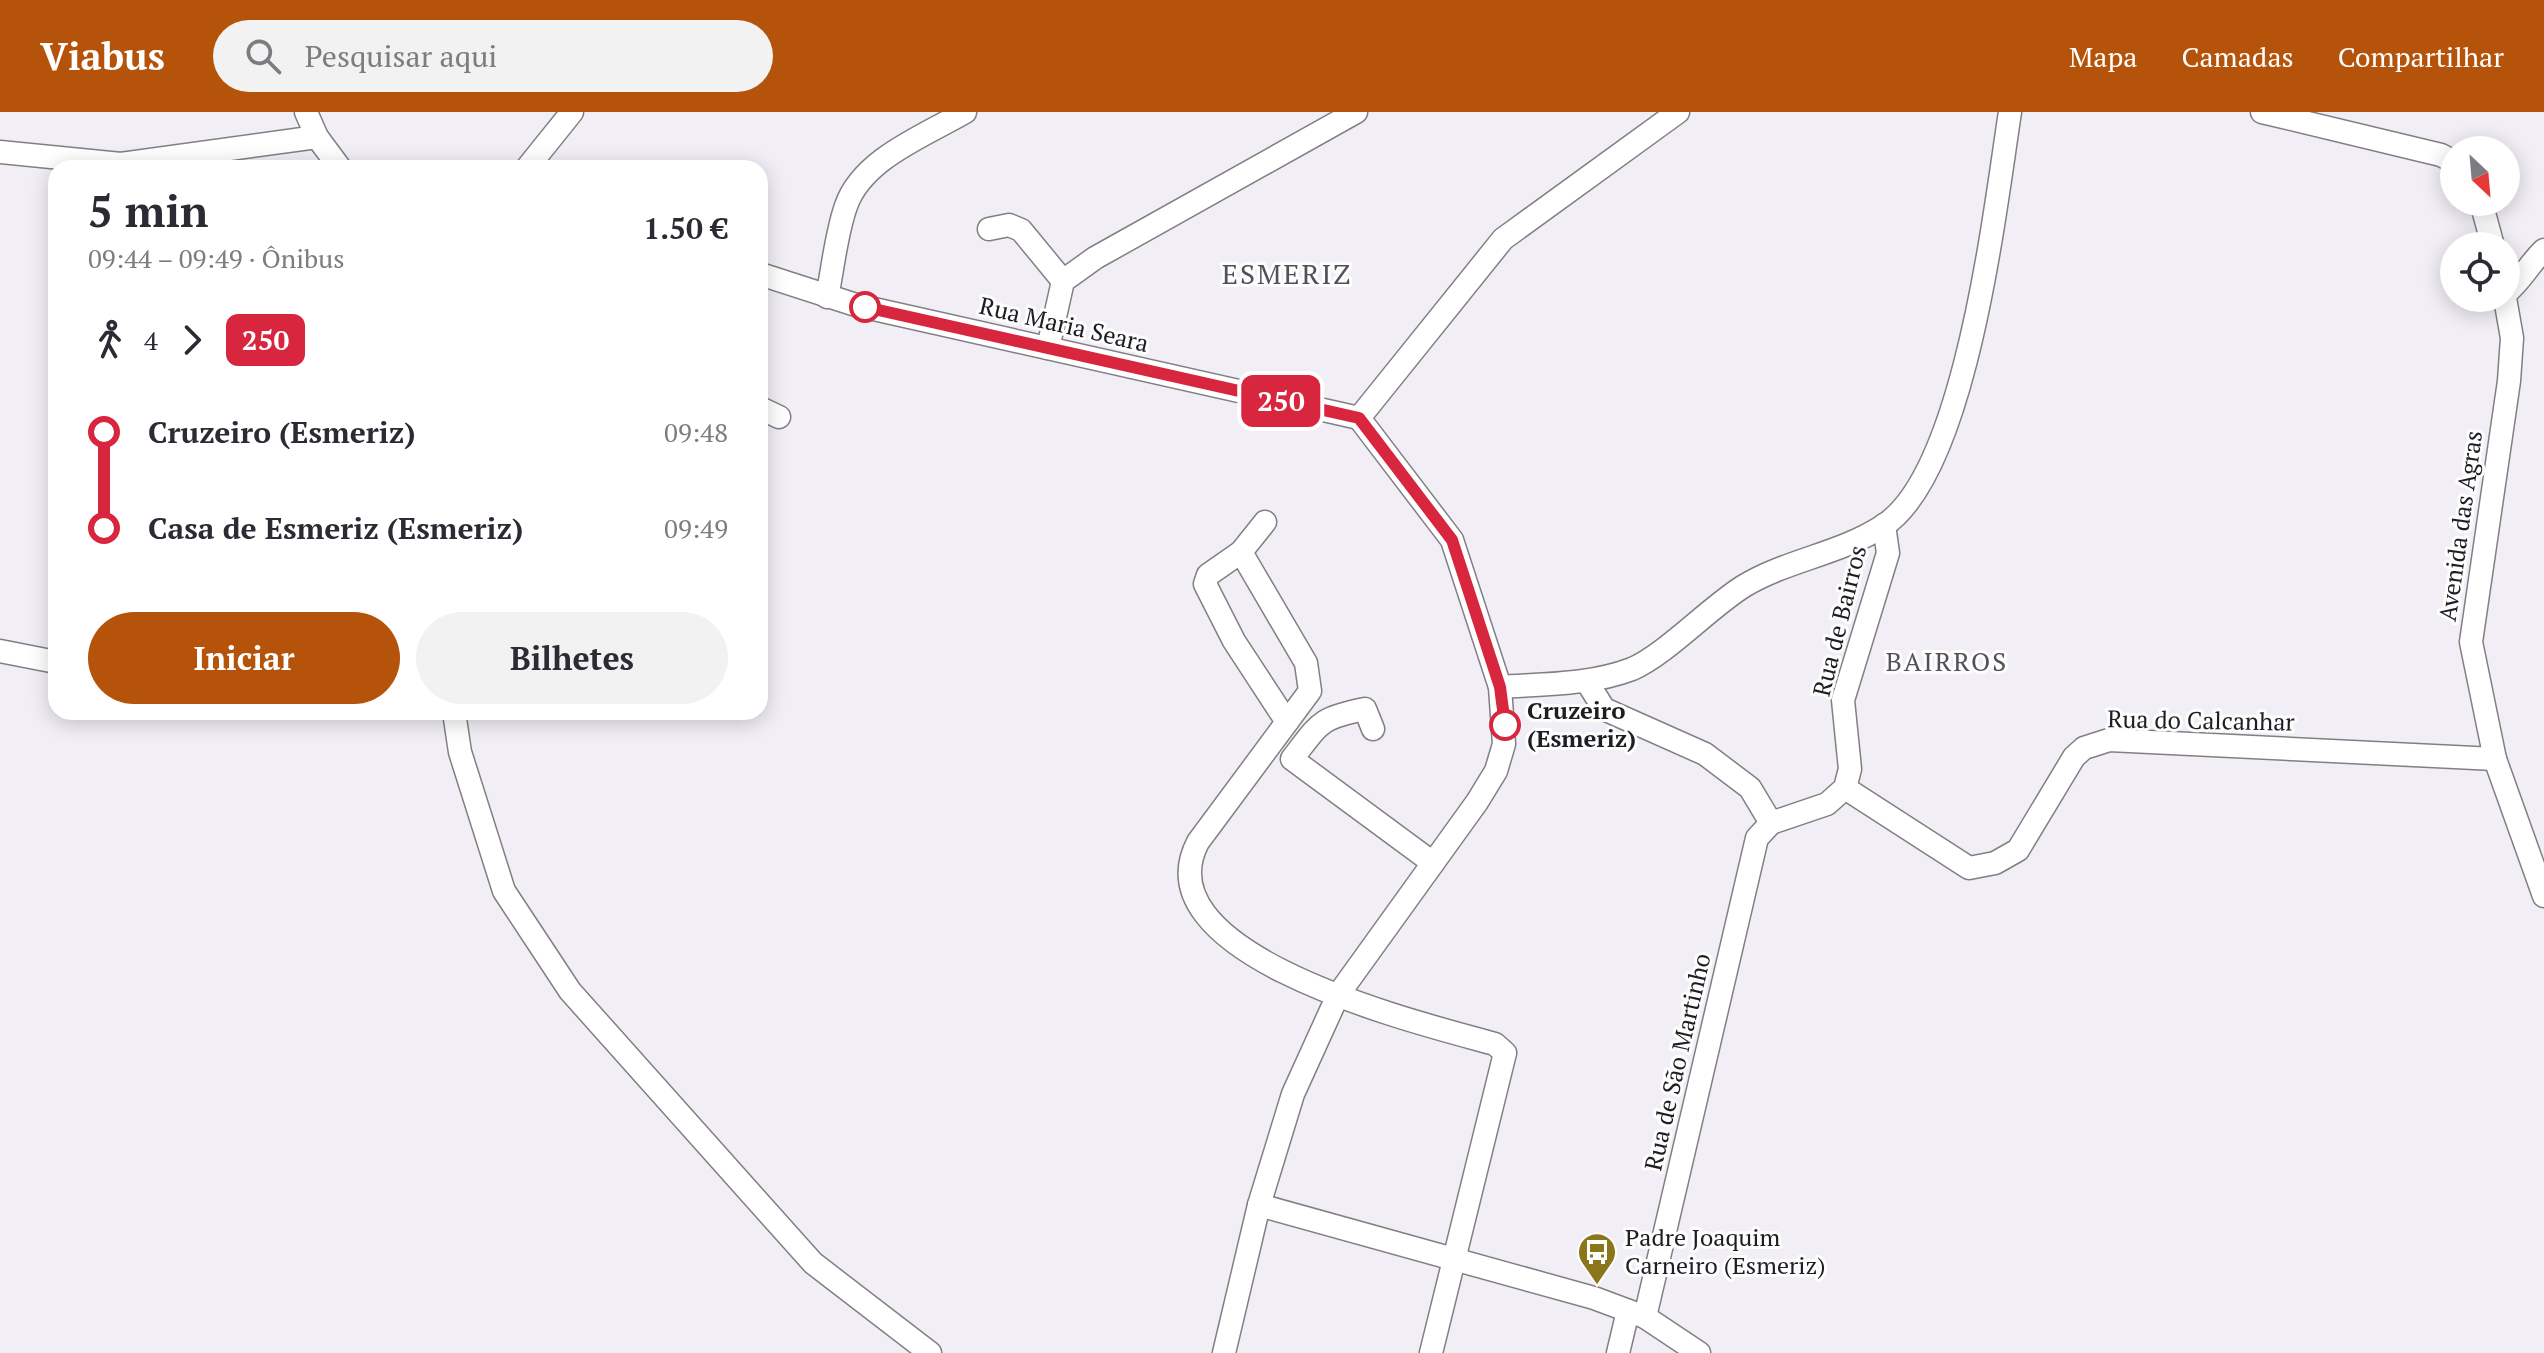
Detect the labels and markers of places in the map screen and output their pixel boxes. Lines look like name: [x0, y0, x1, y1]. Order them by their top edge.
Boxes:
unlabelled marker: [850, 292, 880, 322]
place label: Cruzeiro (Esmeriz): [1527, 694, 1636, 754]
marker: Cruzeiro (Esmeriz): [1490, 710, 1520, 740]
place label: Padre Joaquim Carneiro (Esmeriz): [1625, 1221, 1825, 1281]
bus stop icon: Padre Joaquim Carneiro (Esmeriz): [1576, 1231, 1618, 1286]

